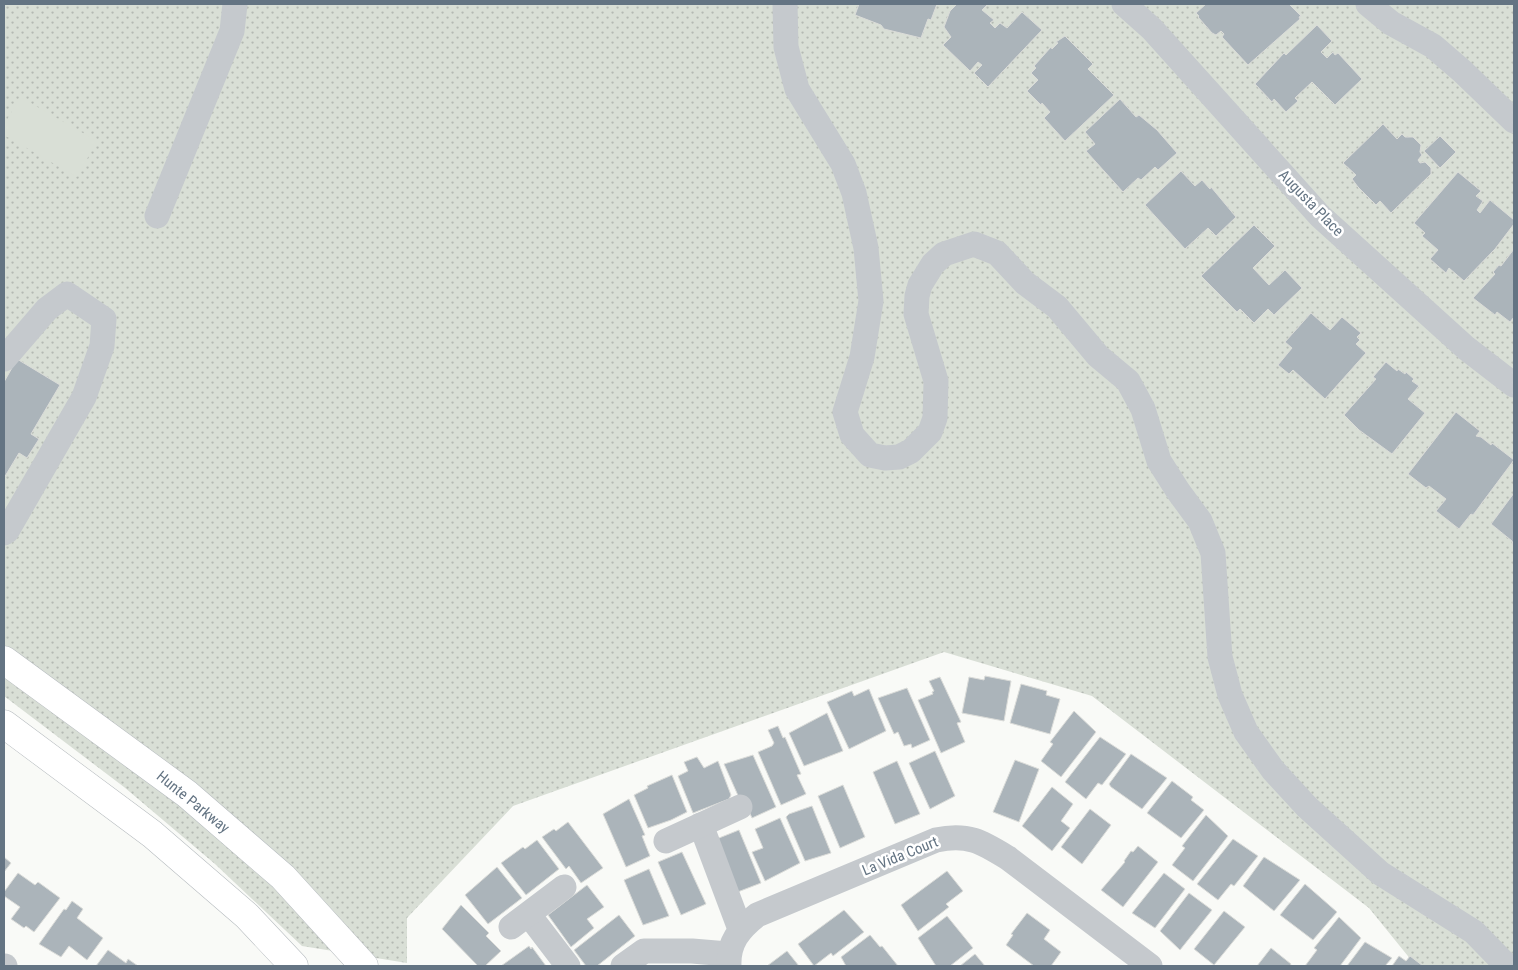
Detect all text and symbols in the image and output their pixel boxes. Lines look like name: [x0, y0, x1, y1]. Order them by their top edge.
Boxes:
street label: Augusta Place: [1275, 166, 1347, 240]
street label: Hunte Parkway: [153, 767, 233, 837]
street label: La Vida Court: [859, 833, 941, 879]

